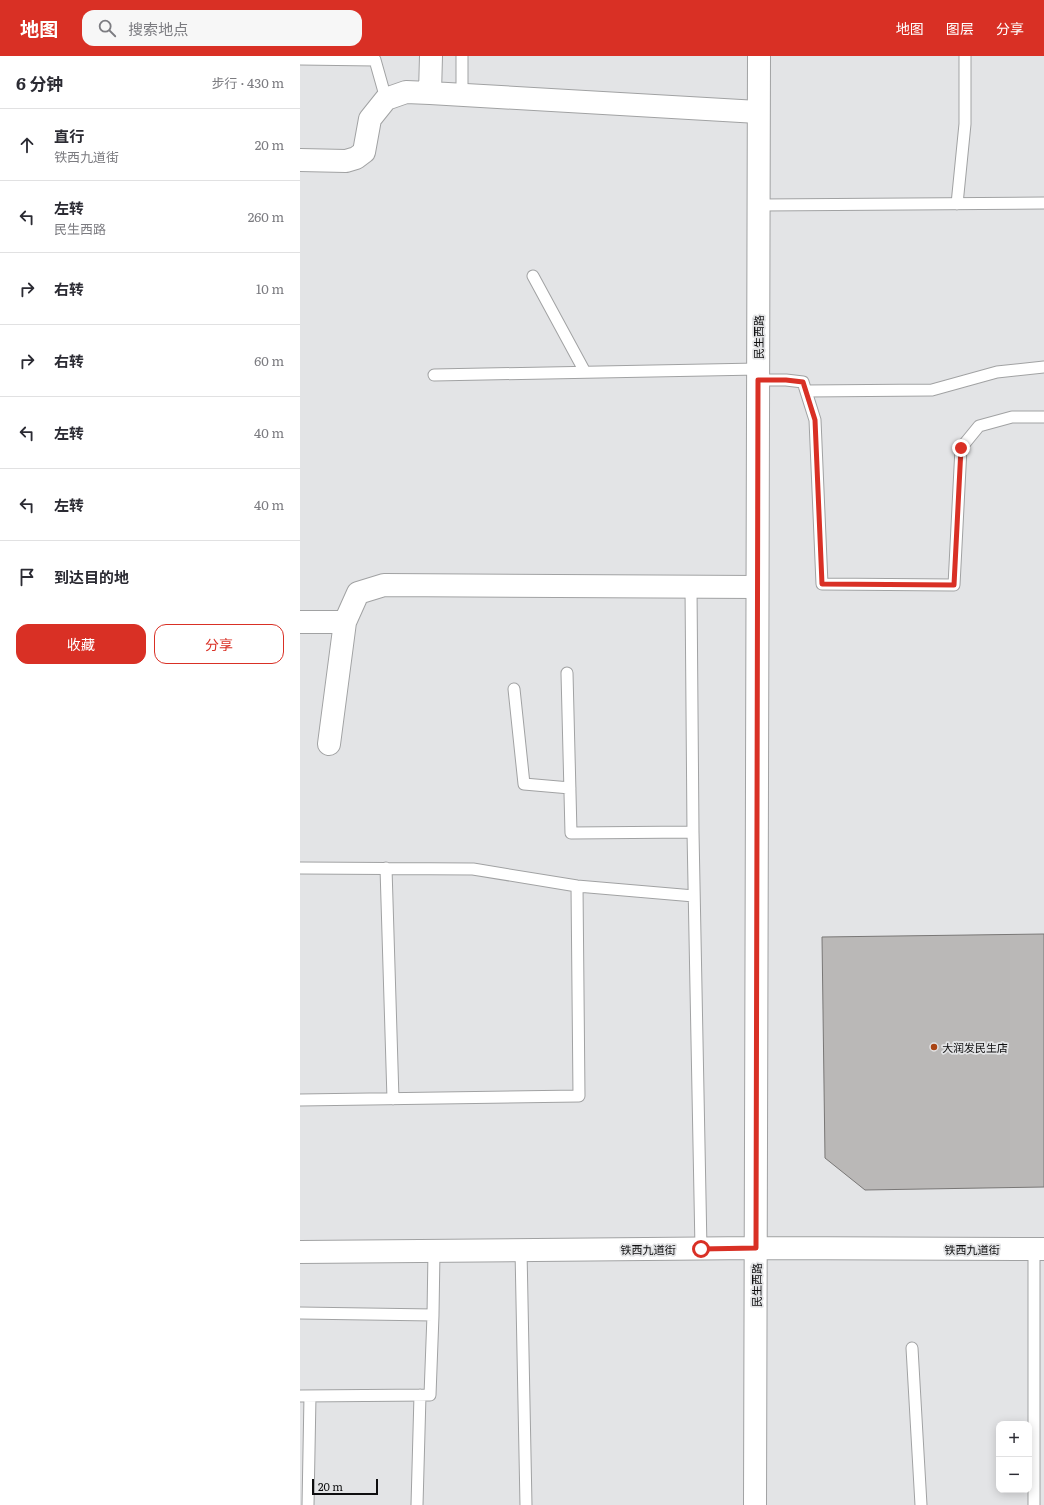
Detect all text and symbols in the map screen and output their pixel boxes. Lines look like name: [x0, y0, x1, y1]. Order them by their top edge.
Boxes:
search box: [82, 10, 362, 46]
text: 地图: [20, 14, 58, 42]
icon: search: [96, 17, 118, 39]
text: 搜索地点: [128, 17, 188, 40]
text: 地图: [896, 18, 924, 38]
text: 图层: [946, 18, 974, 38]
text: 分享: [996, 18, 1024, 38]
text: 6 分钟: [16, 70, 63, 95]
text: 步行 · 430 m: [212, 73, 284, 92]
text: 直行: [54, 124, 84, 147]
icon: ahead: [16, 134, 38, 156]
text: 20 m: [255, 135, 284, 154]
text: 铁西九道街: [54, 147, 119, 166]
text: 左转: [54, 196, 84, 219]
icon: left: [16, 206, 38, 228]
text: 260 m: [248, 207, 284, 226]
text: 民生西路: [54, 219, 106, 238]
text: 右转: [54, 277, 84, 300]
icon: right: [16, 278, 38, 300]
text: 10 m: [256, 279, 284, 298]
street label: 民生西路: [750, 315, 766, 359]
text: 右转: [54, 349, 84, 372]
icon: right: [16, 350, 38, 372]
text: 60 m: [254, 351, 284, 370]
text: 左转: [54, 421, 84, 444]
icon: left: [16, 422, 38, 444]
text: 40 m: [254, 423, 284, 442]
route end: [952, 439, 970, 457]
text: 左转: [54, 493, 84, 516]
icon: left: [16, 494, 38, 516]
text: 40 m: [254, 495, 284, 514]
text: 到达目的地: [54, 565, 129, 588]
icon: arrive: [16, 566, 38, 588]
button: 收藏: [16, 624, 146, 664]
button: 分享: [154, 624, 284, 664]
place label: 大润发民生店: [942, 1039, 1008, 1055]
marker: 大润发民生店: [929, 1042, 939, 1052]
route start: [692, 1240, 710, 1258]
street label: 铁西九道街: [621, 1241, 676, 1257]
street label: 铁西九道街: [945, 1241, 1000, 1257]
street label: 民生西路: [748, 1263, 764, 1307]
map controls: [996, 1421, 1032, 1493]
button: +: [996, 1421, 1032, 1457]
button: −: [996, 1457, 1032, 1493]
scale bar: [312, 1477, 378, 1496]
text: 20 m: [318, 1478, 343, 1494]

